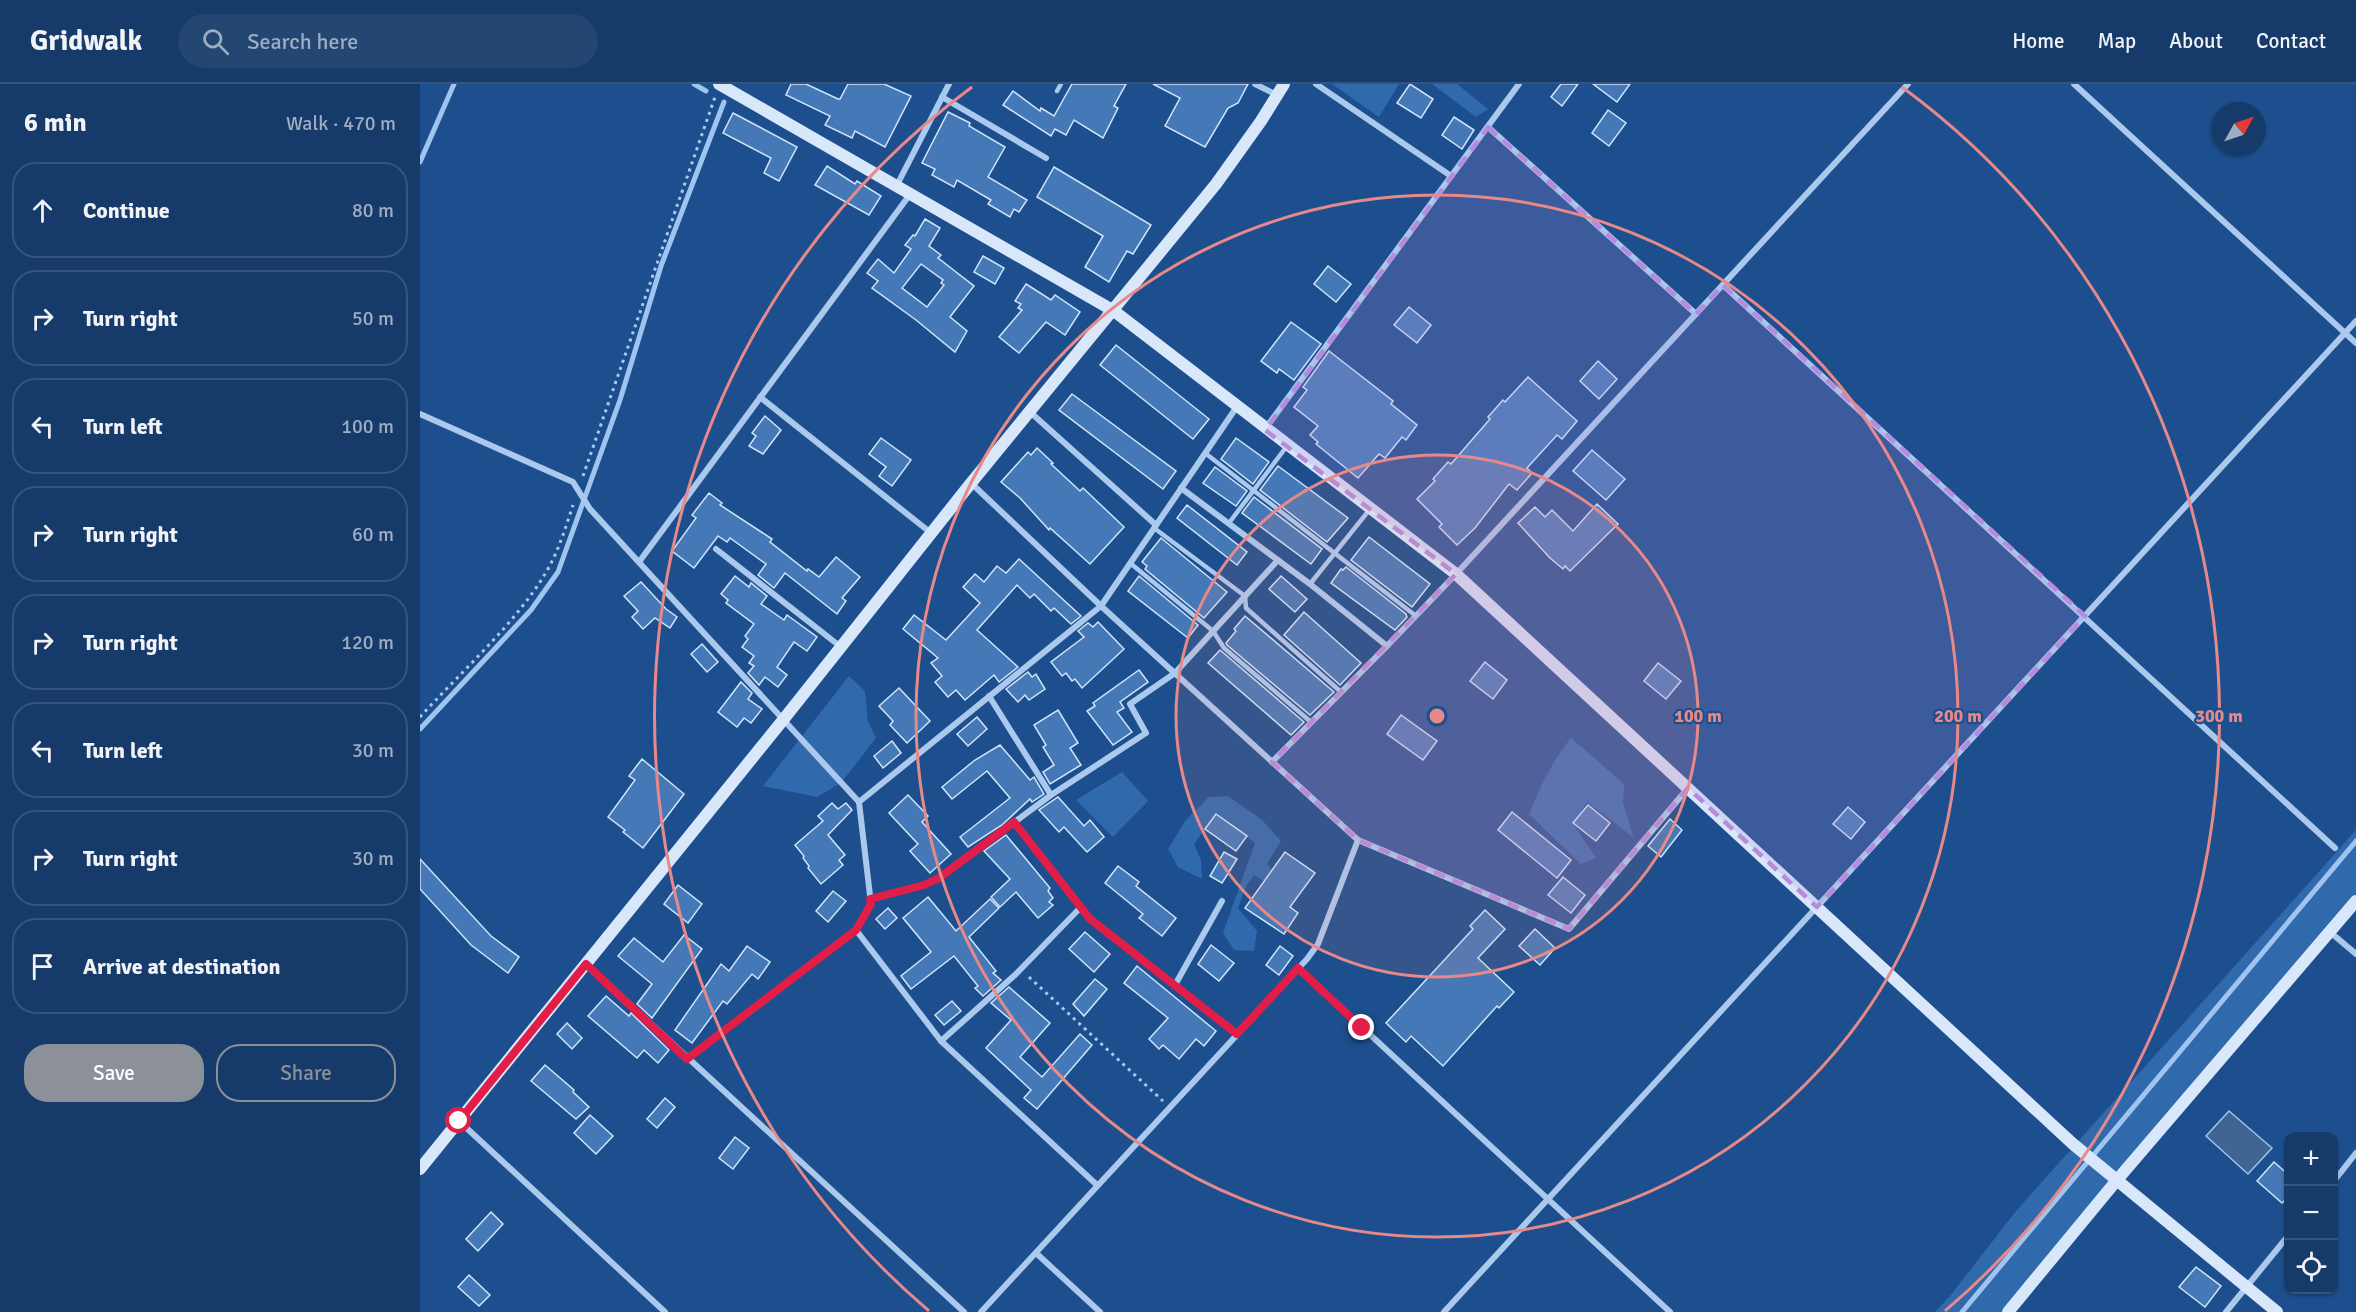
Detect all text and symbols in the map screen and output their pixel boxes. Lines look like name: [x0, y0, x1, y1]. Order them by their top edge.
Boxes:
search box: [178, 14, 598, 68]
text: Gridwalk: [30, 24, 142, 58]
icon: search: [199, 25, 232, 58]
text: Search here: [247, 28, 358, 55]
text: Home: [2012, 28, 2065, 54]
text: Map: [2098, 28, 2136, 54]
text: About: [2169, 28, 2223, 54]
text: Contact: [2256, 28, 2326, 54]
north arrow: [2212, 102, 2266, 156]
text: 6 min: [24, 107, 87, 139]
text: Walk · 470 m: [286, 111, 396, 136]
icon: ahead: [26, 194, 59, 227]
text: Continue: [83, 197, 170, 224]
text: 80 m: [352, 198, 394, 223]
icon: right: [26, 302, 59, 335]
text: Turn right: [83, 305, 178, 332]
text: 50 m: [352, 306, 394, 331]
icon: left: [26, 410, 59, 443]
text: Turn left: [83, 413, 163, 440]
text: 100 m: [341, 414, 394, 439]
icon: right: [26, 518, 59, 551]
text: Turn right: [83, 521, 178, 548]
text: 60 m: [352, 522, 394, 547]
icon: right: [26, 626, 59, 659]
text: Turn right: [83, 629, 178, 656]
text: 120 m: [341, 630, 394, 655]
text: 100 m: [1674, 705, 1722, 727]
text: 200 m: [1934, 705, 1982, 727]
text: 300 m: [2195, 705, 2243, 727]
centre of rings: [1427, 706, 1447, 726]
icon: left: [26, 734, 59, 767]
text: Turn left: [83, 737, 163, 764]
text: 30 m: [352, 738, 394, 763]
icon: right: [26, 842, 59, 875]
text: Turn right: [83, 845, 178, 872]
text: 30 m: [352, 846, 394, 871]
icon: arrive: [26, 950, 59, 983]
text: Arrive at destination: [83, 953, 280, 980]
route end: [1348, 1014, 1374, 1040]
button: Save: [24, 1044, 204, 1102]
button: Share: [216, 1044, 396, 1102]
route start: [445, 1107, 471, 1133]
map controls: [2284, 1132, 2338, 1294]
button: +: [2284, 1132, 2338, 1186]
button: −: [2284, 1186, 2338, 1240]
button: locate: [2284, 1240, 2338, 1294]

